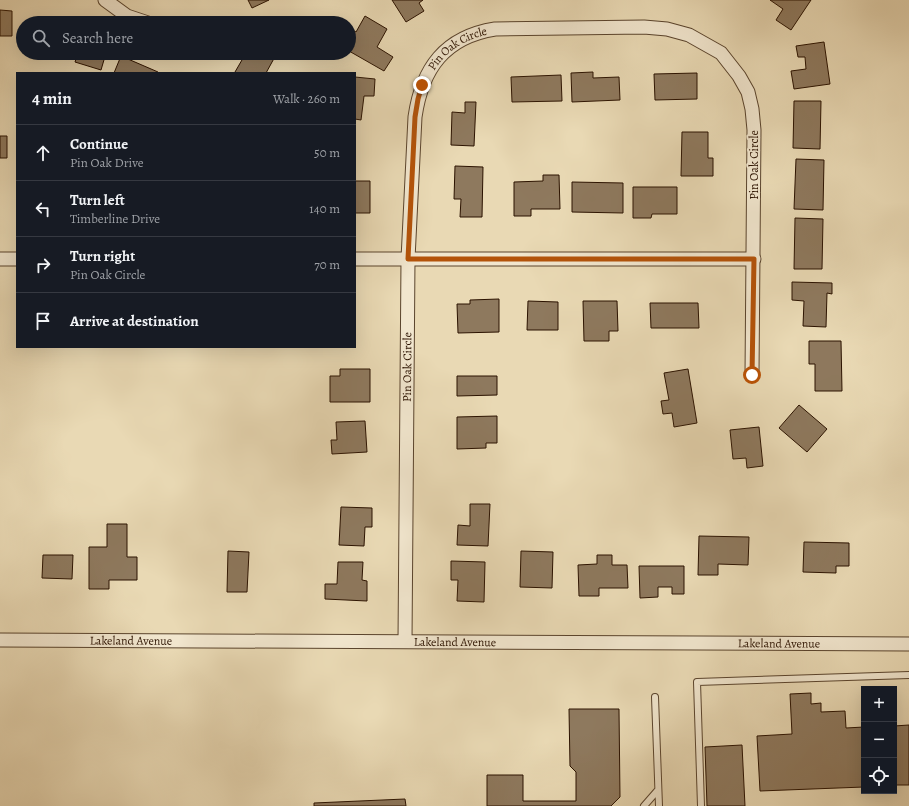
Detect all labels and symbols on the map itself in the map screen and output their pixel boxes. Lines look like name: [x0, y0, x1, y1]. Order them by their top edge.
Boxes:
street label: Pin Oak Circle: [424, 23, 488, 73]
route end: [413, 76, 431, 94]
street label: Pin Oak Circle: [746, 130, 762, 200]
street label: Pin Oak Circle: [399, 332, 415, 402]
route start: [743, 366, 761, 384]
street label: Lakeland Avenue: [90, 632, 172, 649]
street label: Lakeland Avenue: [414, 634, 496, 650]
street label: Lakeland Avenue: [738, 635, 820, 652]

